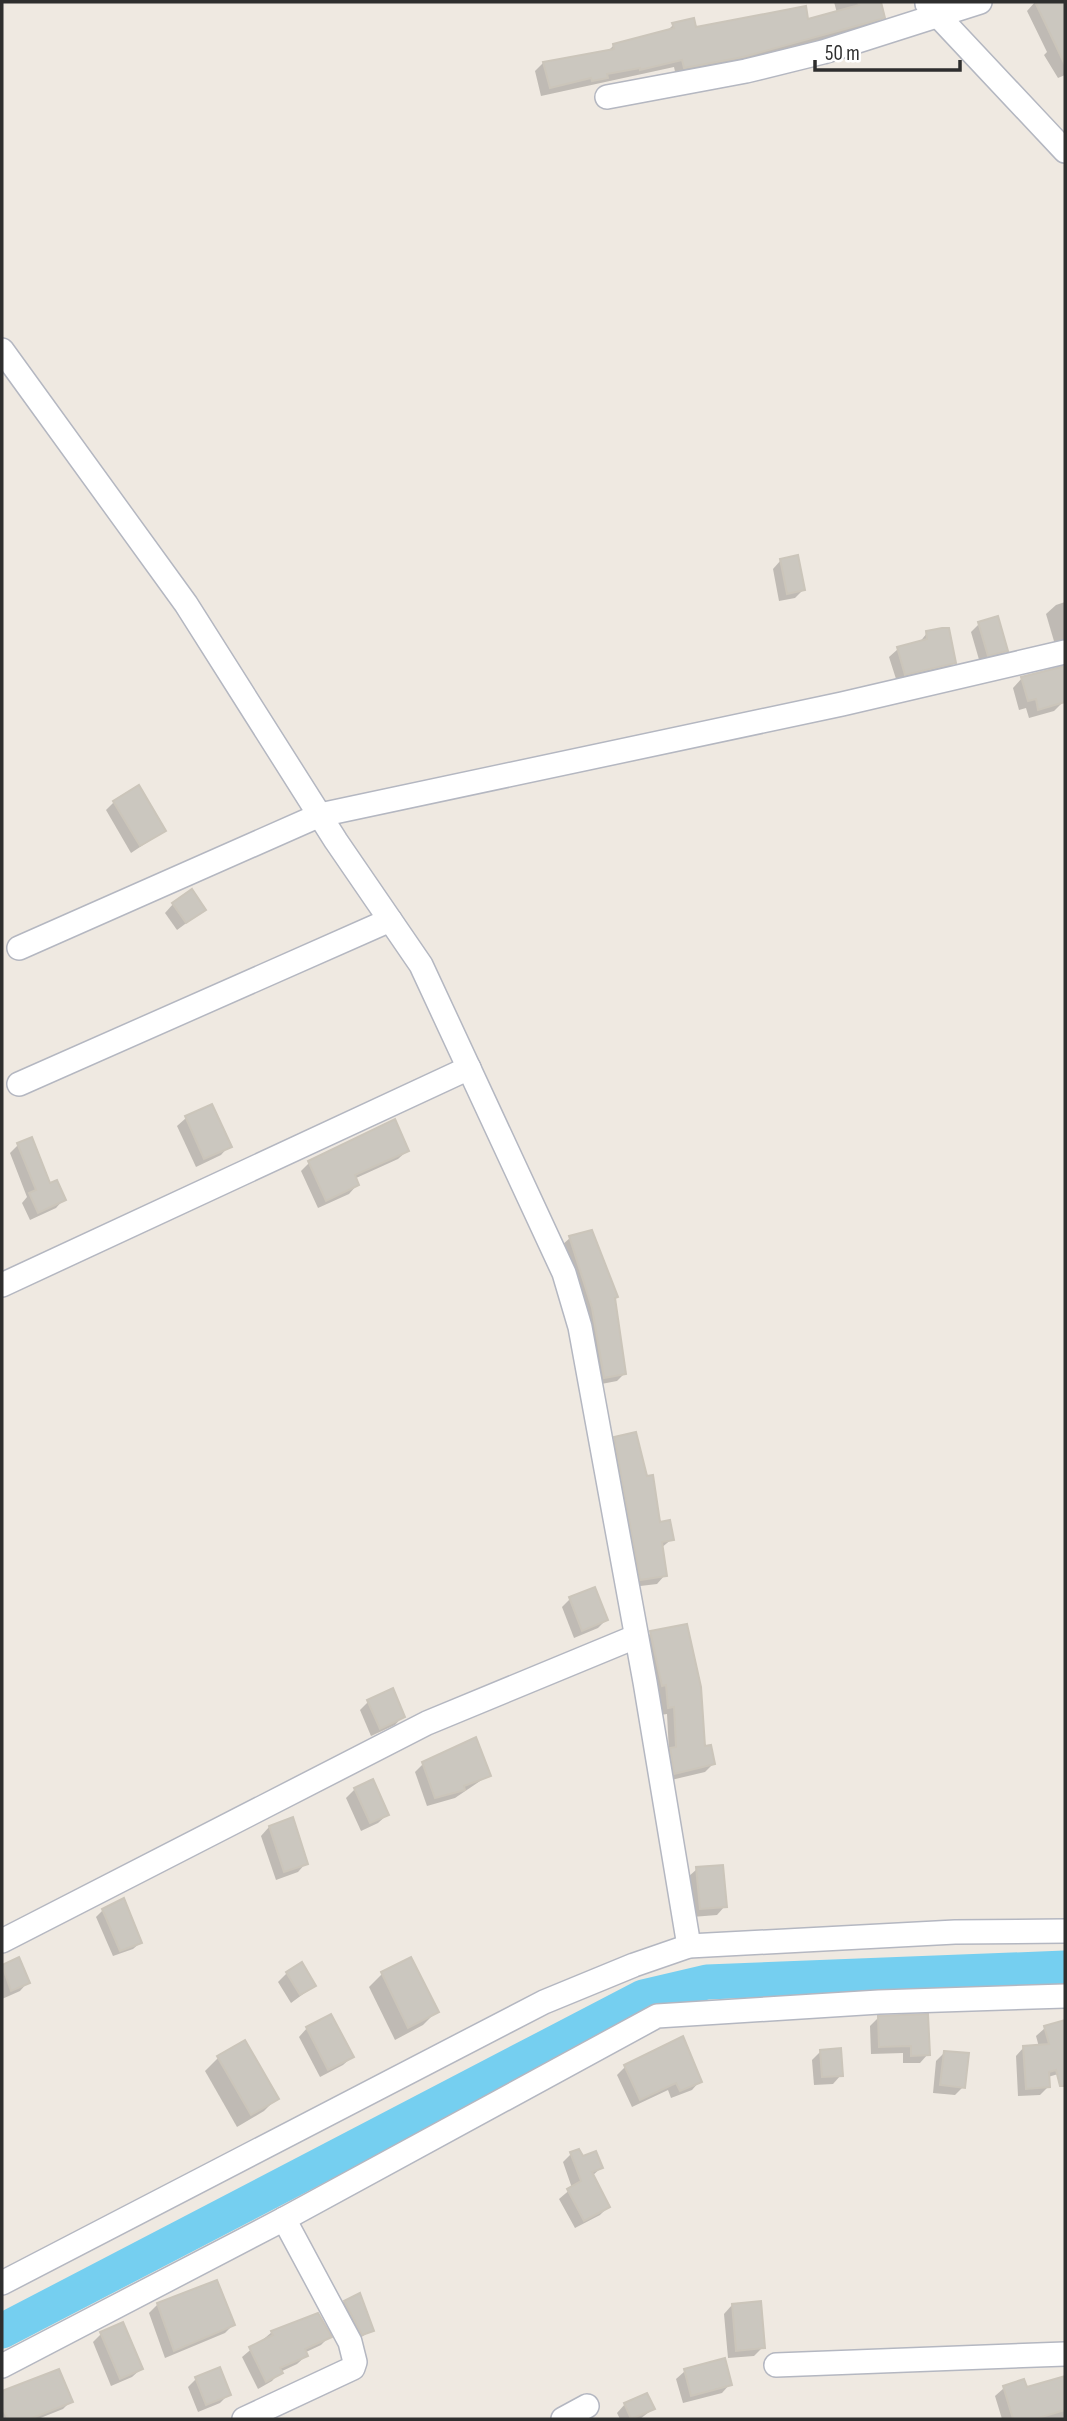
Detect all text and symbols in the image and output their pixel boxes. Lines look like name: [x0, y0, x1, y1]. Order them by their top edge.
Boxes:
scale bar: [815, 28, 960, 72]
text: 50 m: [825, 41, 860, 66]

